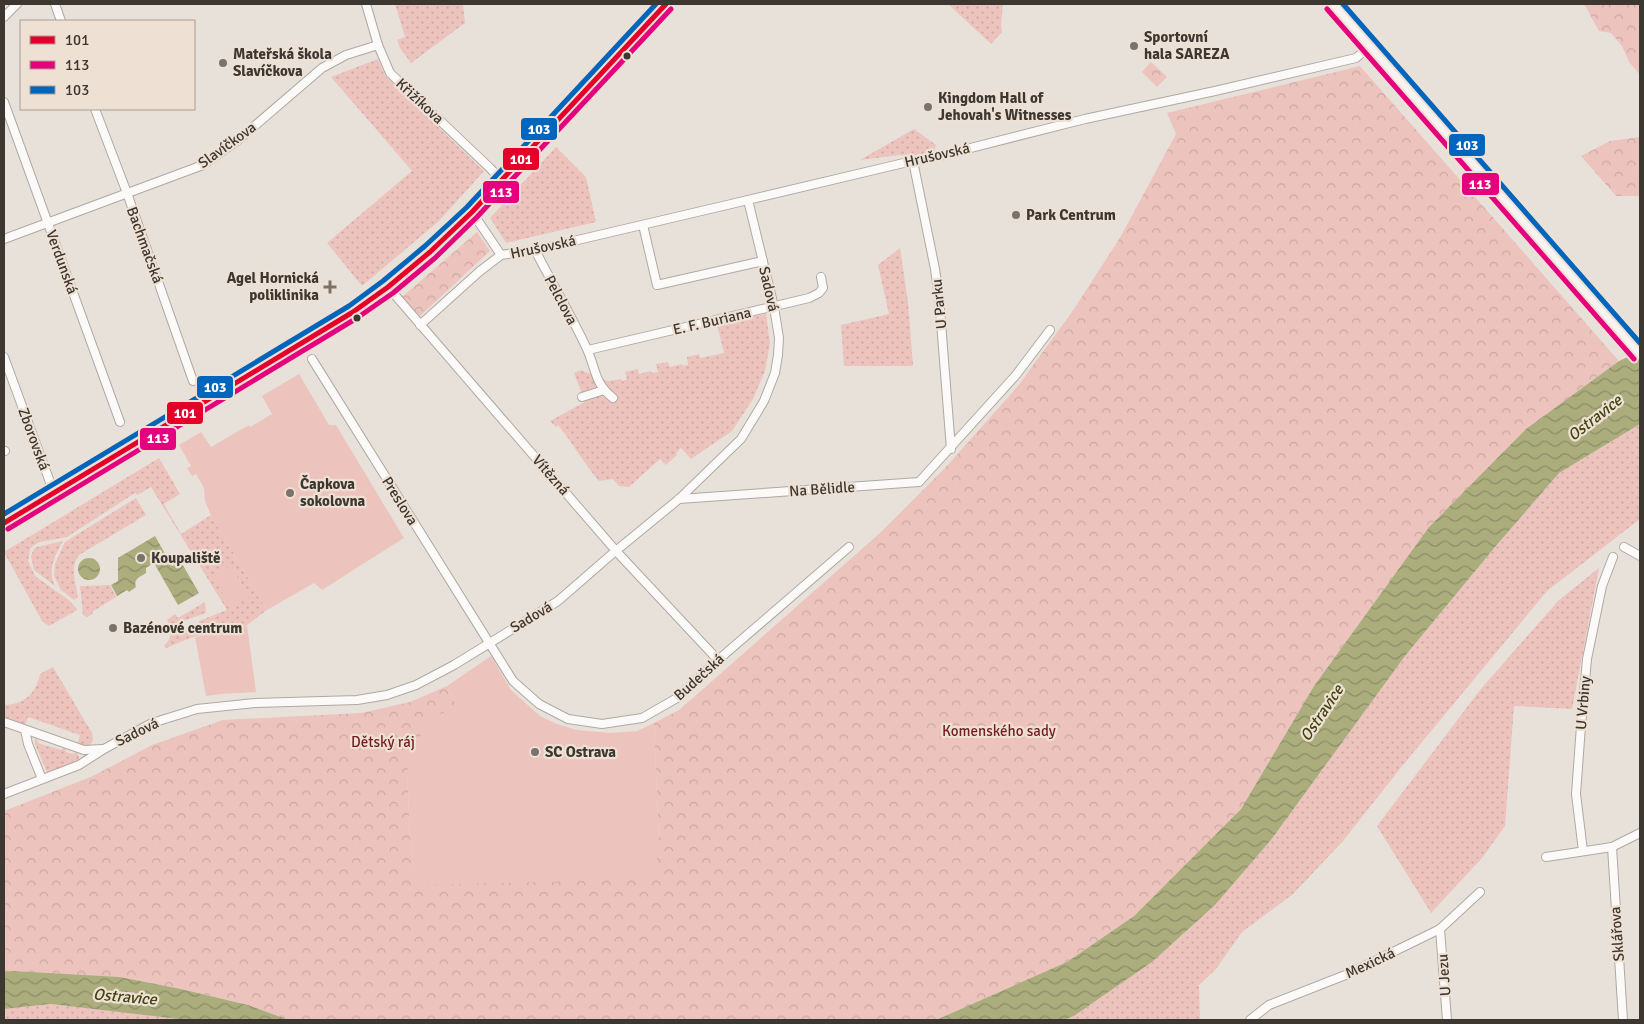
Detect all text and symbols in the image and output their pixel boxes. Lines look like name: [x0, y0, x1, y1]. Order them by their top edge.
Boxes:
legend: [20, 20, 195, 110]
place label: Sportovní hala SAREZA: [1144, 28, 1230, 63]
text: 101: [65, 31, 89, 49]
marker: Sportovní hala SAREZA: [1128, 40, 1140, 52]
place label: Mateřská škola Slavíčkova: [233, 45, 332, 80]
unlabelled marker: [622, 51, 632, 61]
text: 113: [65, 56, 89, 74]
marker: Mateřská škola Slavíčkova: [217, 57, 229, 69]
street label: Křižíkova: [392, 74, 448, 128]
text: 103: [65, 81, 89, 99]
place label: Kingdom Hall of Jehovah's Witnesses: [938, 89, 1072, 124]
marker: Kingdom Hall of Jehovah's Witnesses: [922, 101, 934, 113]
line badge: 103: [520, 117, 558, 141]
street label: Slavíčkova: [194, 118, 260, 172]
text: 103: [528, 121, 550, 138]
line badge: 103: [1448, 133, 1486, 157]
text: 103: [1456, 137, 1478, 154]
street label: Hrušovská: [903, 139, 971, 171]
line badge: 101: [502, 147, 540, 171]
text: 101: [510, 151, 533, 168]
line badge: 113: [1461, 172, 1500, 196]
text: 113: [1469, 176, 1491, 193]
line badge: 113: [482, 180, 520, 204]
text: 113: [490, 184, 512, 201]
street label: Bachmačská: [123, 204, 167, 286]
place label: Park Centrum: [1026, 206, 1116, 224]
marker: Park Centrum: [1010, 209, 1022, 221]
street label: Verdunská: [42, 228, 82, 296]
street label: Hrušovská: [509, 231, 577, 263]
street label: Sadová: [755, 265, 783, 313]
place label: Agel Hornická poliklinika: [227, 269, 319, 304]
street label: Pelclova: [541, 272, 581, 328]
street label: U Parku: [927, 278, 951, 330]
marker: Agel Hornická poliklinika: [323, 280, 337, 294]
street label: E. F. Buriana: [671, 303, 753, 339]
unlabelled marker: [352, 313, 362, 323]
line badge: 103: [196, 375, 234, 399]
text: 103: [204, 379, 226, 396]
water label: Ostravice: [1564, 390, 1627, 445]
line badge: 101: [166, 401, 204, 425]
street label: Zborovská: [14, 405, 54, 473]
text: 101: [174, 405, 197, 422]
line badge: 113: [139, 427, 177, 451]
text: 113: [147, 430, 169, 447]
street label: Vítězná: [529, 451, 573, 499]
street label: Preslova: [378, 473, 422, 529]
place label: Čapkova sokolovna: [300, 474, 366, 510]
street label: Na Bělidle: [789, 478, 855, 500]
marker: Čapkova sokolovna: [284, 487, 296, 499]
place label: Koupaliště: [151, 549, 221, 567]
marker: Koupaliště: [135, 552, 147, 564]
street label: Sadová: [507, 597, 555, 637]
place label: Bazénové centrum: [123, 619, 242, 637]
marker: Bazénové centrum: [107, 622, 119, 634]
street label: Budečská: [670, 650, 728, 704]
street label: U Vrbiny: [1572, 675, 1594, 731]
water label: Ostravice: [1296, 680, 1349, 745]
street label: Sadová: [112, 714, 162, 750]
park label: Komenského sady: [942, 722, 1056, 740]
park label: Dětský ráj: [351, 733, 415, 751]
place label: SC Ostrava: [545, 743, 616, 761]
marker: SC Ostrava: [529, 746, 541, 758]
street label: Sklářova: [1606, 906, 1628, 962]
street label: Mexická: [1342, 944, 1398, 982]
street label: U Jezu: [1434, 953, 1454, 997]
water label: Ostravice: [92, 984, 159, 1010]

